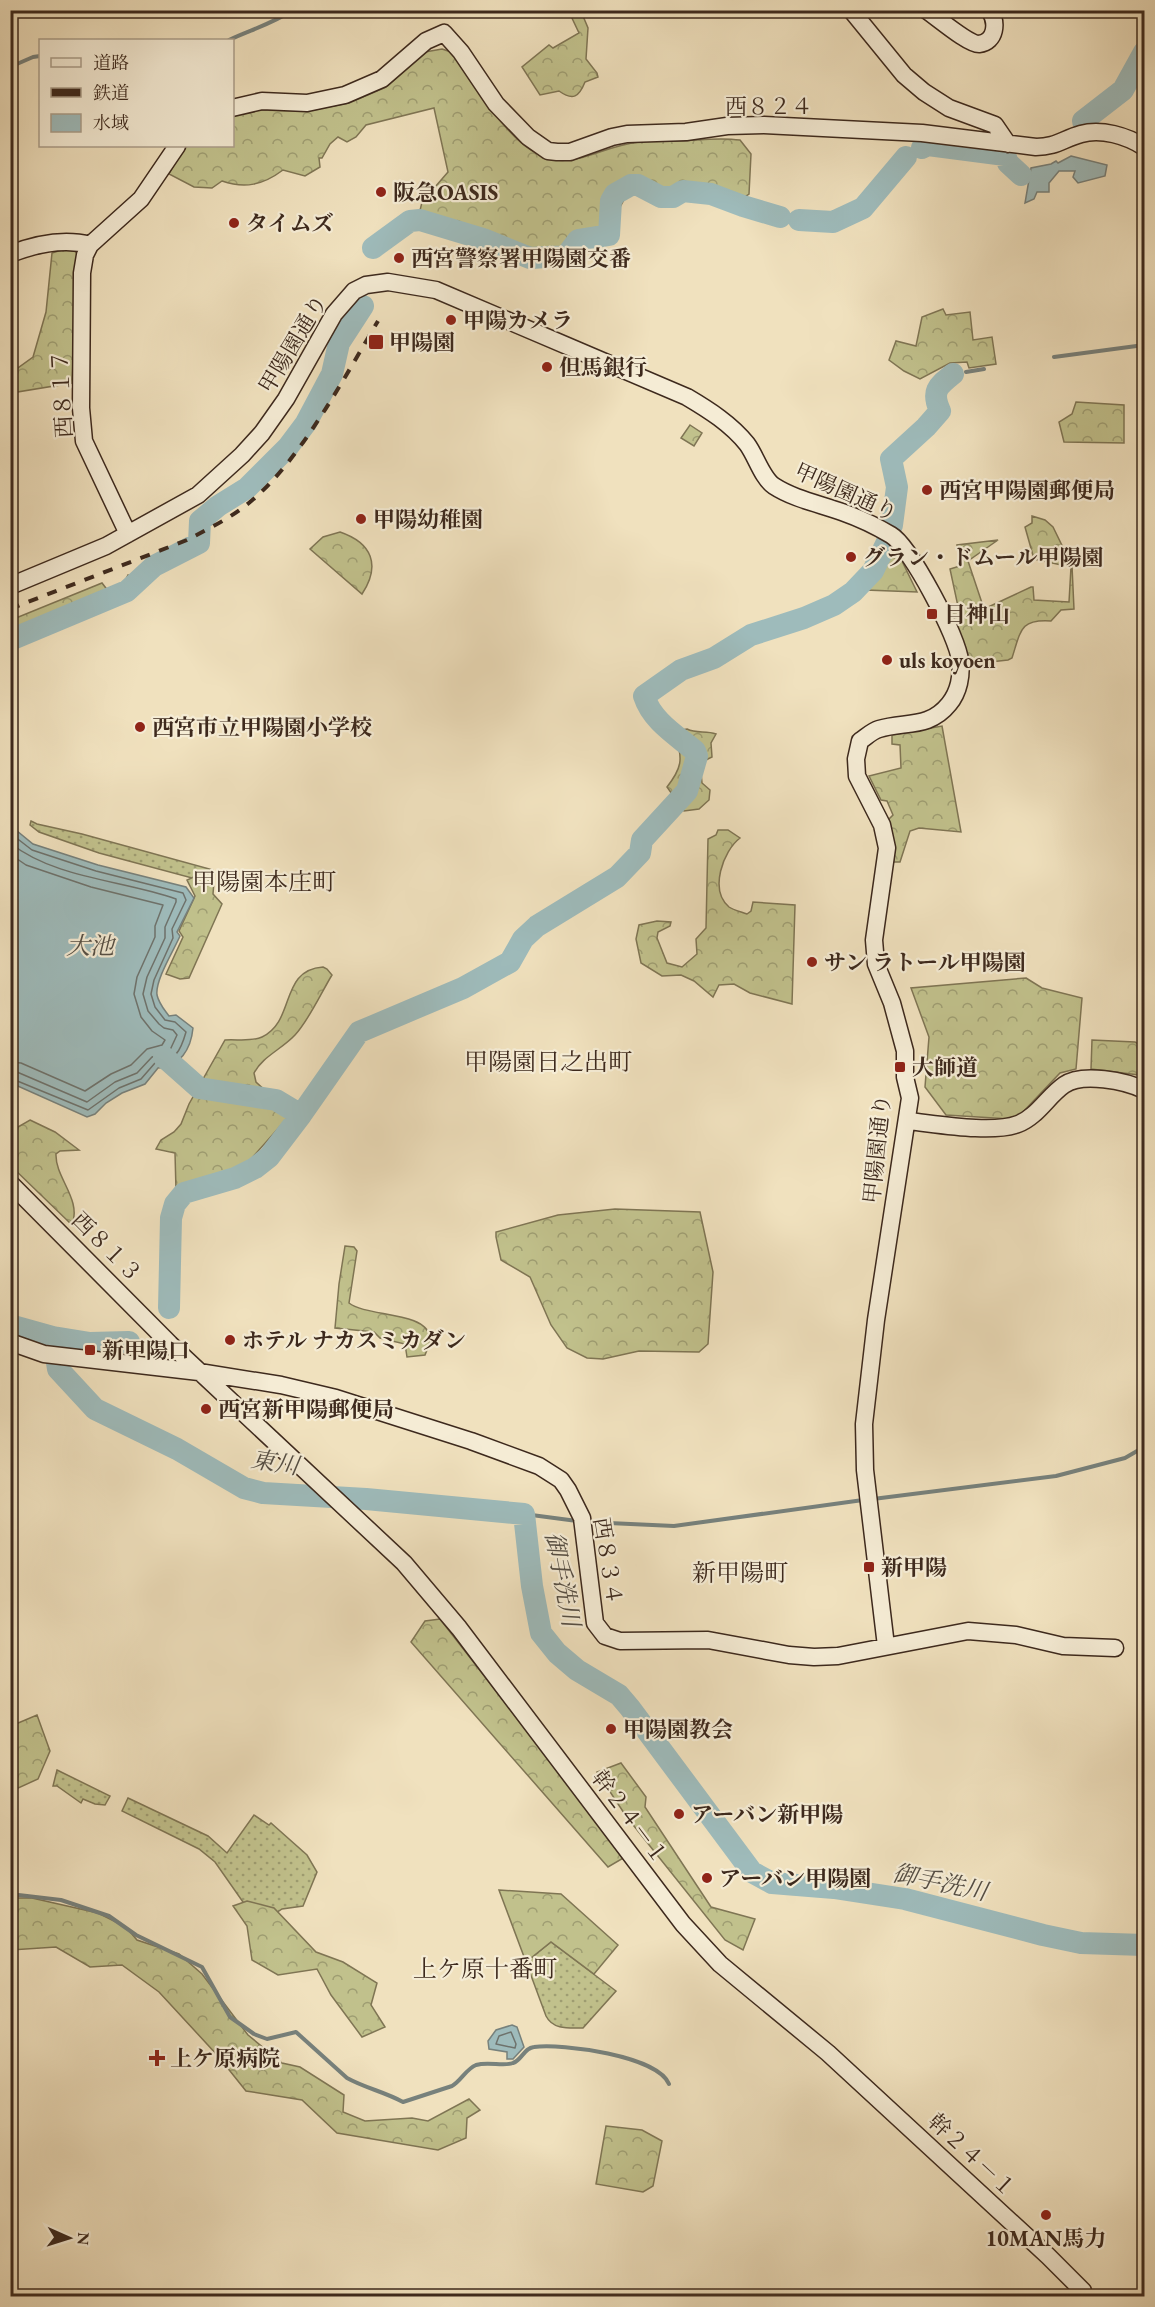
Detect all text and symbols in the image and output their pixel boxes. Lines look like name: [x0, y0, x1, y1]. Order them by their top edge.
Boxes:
legend: [39, 39, 234, 147]
text: 道路: [93, 51, 129, 74]
text: 鉄道: [93, 81, 129, 104]
street label: 西８２４: [725, 92, 813, 121]
text: 水域: [93, 111, 129, 134]
place label: 阪急OASIS: [393, 178, 499, 207]
marker: 阪急OASIS: [374, 185, 388, 199]
place label: タイムズ: [246, 209, 334, 238]
marker: タイムズ: [227, 216, 241, 230]
place label: 西宮警察署甲陽園交番: [411, 244, 631, 273]
marker: 西宮警察署甲陽園交番: [392, 251, 406, 265]
street label: 甲陽園通り: [252, 289, 334, 399]
place label: 甲陽カメラ: [463, 306, 573, 335]
marker: 甲陽カメラ: [444, 313, 458, 327]
place label: 甲陽園: [389, 328, 455, 357]
marker: 甲陽園: [367, 333, 385, 351]
street label: 西８１７: [45, 349, 79, 439]
place label: 但馬銀行: [559, 353, 647, 382]
marker: 但馬銀行: [540, 360, 554, 374]
street label: 甲陽園通り: [790, 456, 902, 528]
place label: 西宮甲陽園郵便局: [939, 476, 1115, 505]
marker: 西宮甲陽園郵便局: [920, 483, 934, 497]
place label: 甲陽幼稚園: [373, 505, 483, 534]
marker: 甲陽幼稚園: [354, 512, 368, 526]
place label: グラン・ドムール甲陽園: [863, 543, 1103, 572]
marker: グラン・ドムール甲陽園: [844, 550, 858, 564]
place label: 目神山: [944, 600, 1010, 629]
marker: 目神山: [925, 607, 939, 621]
place label: uls koyoen: [899, 646, 996, 675]
marker: uls koyoen: [880, 653, 894, 667]
place label: 西宮市立甲陽園小学校: [152, 713, 372, 742]
marker: 西宮市立甲陽園小学校: [133, 720, 147, 734]
district label: 甲陽園本庄町: [192, 866, 336, 897]
water label: 大池: [66, 930, 117, 961]
place label: サン ラトール甲陽園: [824, 948, 1026, 977]
marker: サン ラトール甲陽園: [805, 955, 819, 969]
district label: 甲陽園日之出町: [464, 1046, 632, 1077]
place label: 大師道: [912, 1053, 978, 1082]
marker: 大師道: [893, 1060, 907, 1074]
street label: 甲陽園通り: [857, 1093, 897, 1205]
street label: 西８１３: [66, 1206, 148, 1288]
place label: ホテル ナカスミカダン: [242, 1326, 466, 1355]
marker: ホテル ナカスミカダン: [223, 1333, 237, 1347]
place label: 新甲陽口: [102, 1336, 190, 1365]
marker: 新甲陽口: [83, 1343, 97, 1357]
place label: 西宮新甲陽郵便局: [218, 1395, 394, 1424]
marker: 西宮新甲陽郵便局: [199, 1402, 213, 1416]
water label: 東川: [249, 1443, 304, 1482]
street label: 西８３４: [587, 1515, 629, 1607]
water label: 御手洗川: [539, 1529, 588, 1632]
place label: 新甲陽: [881, 1553, 947, 1582]
district label: 新甲陽町: [692, 1557, 788, 1588]
marker: 新甲陽: [862, 1560, 876, 1574]
place label: 甲陽園教会: [623, 1715, 733, 1744]
marker: 甲陽園教会: [604, 1722, 618, 1736]
street label: 幹２４－１: [585, 1764, 675, 1870]
place label: アーバン新甲陽: [691, 1800, 843, 1829]
marker: アーバン新甲陽: [672, 1807, 686, 1821]
water label: 御手洗川: [890, 1857, 993, 1908]
place label: アーバン甲陽園: [719, 1864, 871, 1893]
marker: アーバン甲陽園: [700, 1871, 714, 1885]
district label: 上ケ原十番町: [413, 1953, 557, 1984]
place label: 上ケ原病院: [170, 2044, 280, 2073]
marker: 上ケ原病院: [148, 2049, 166, 2067]
street label: 幹２４－１: [922, 2107, 1022, 2203]
north arrow: [39, 2208, 99, 2268]
marker: 10MAN馬力: [1039, 2208, 1053, 2222]
place label: 10MAN馬力: [986, 2224, 1106, 2253]
text: N: [73, 2232, 94, 2246]

